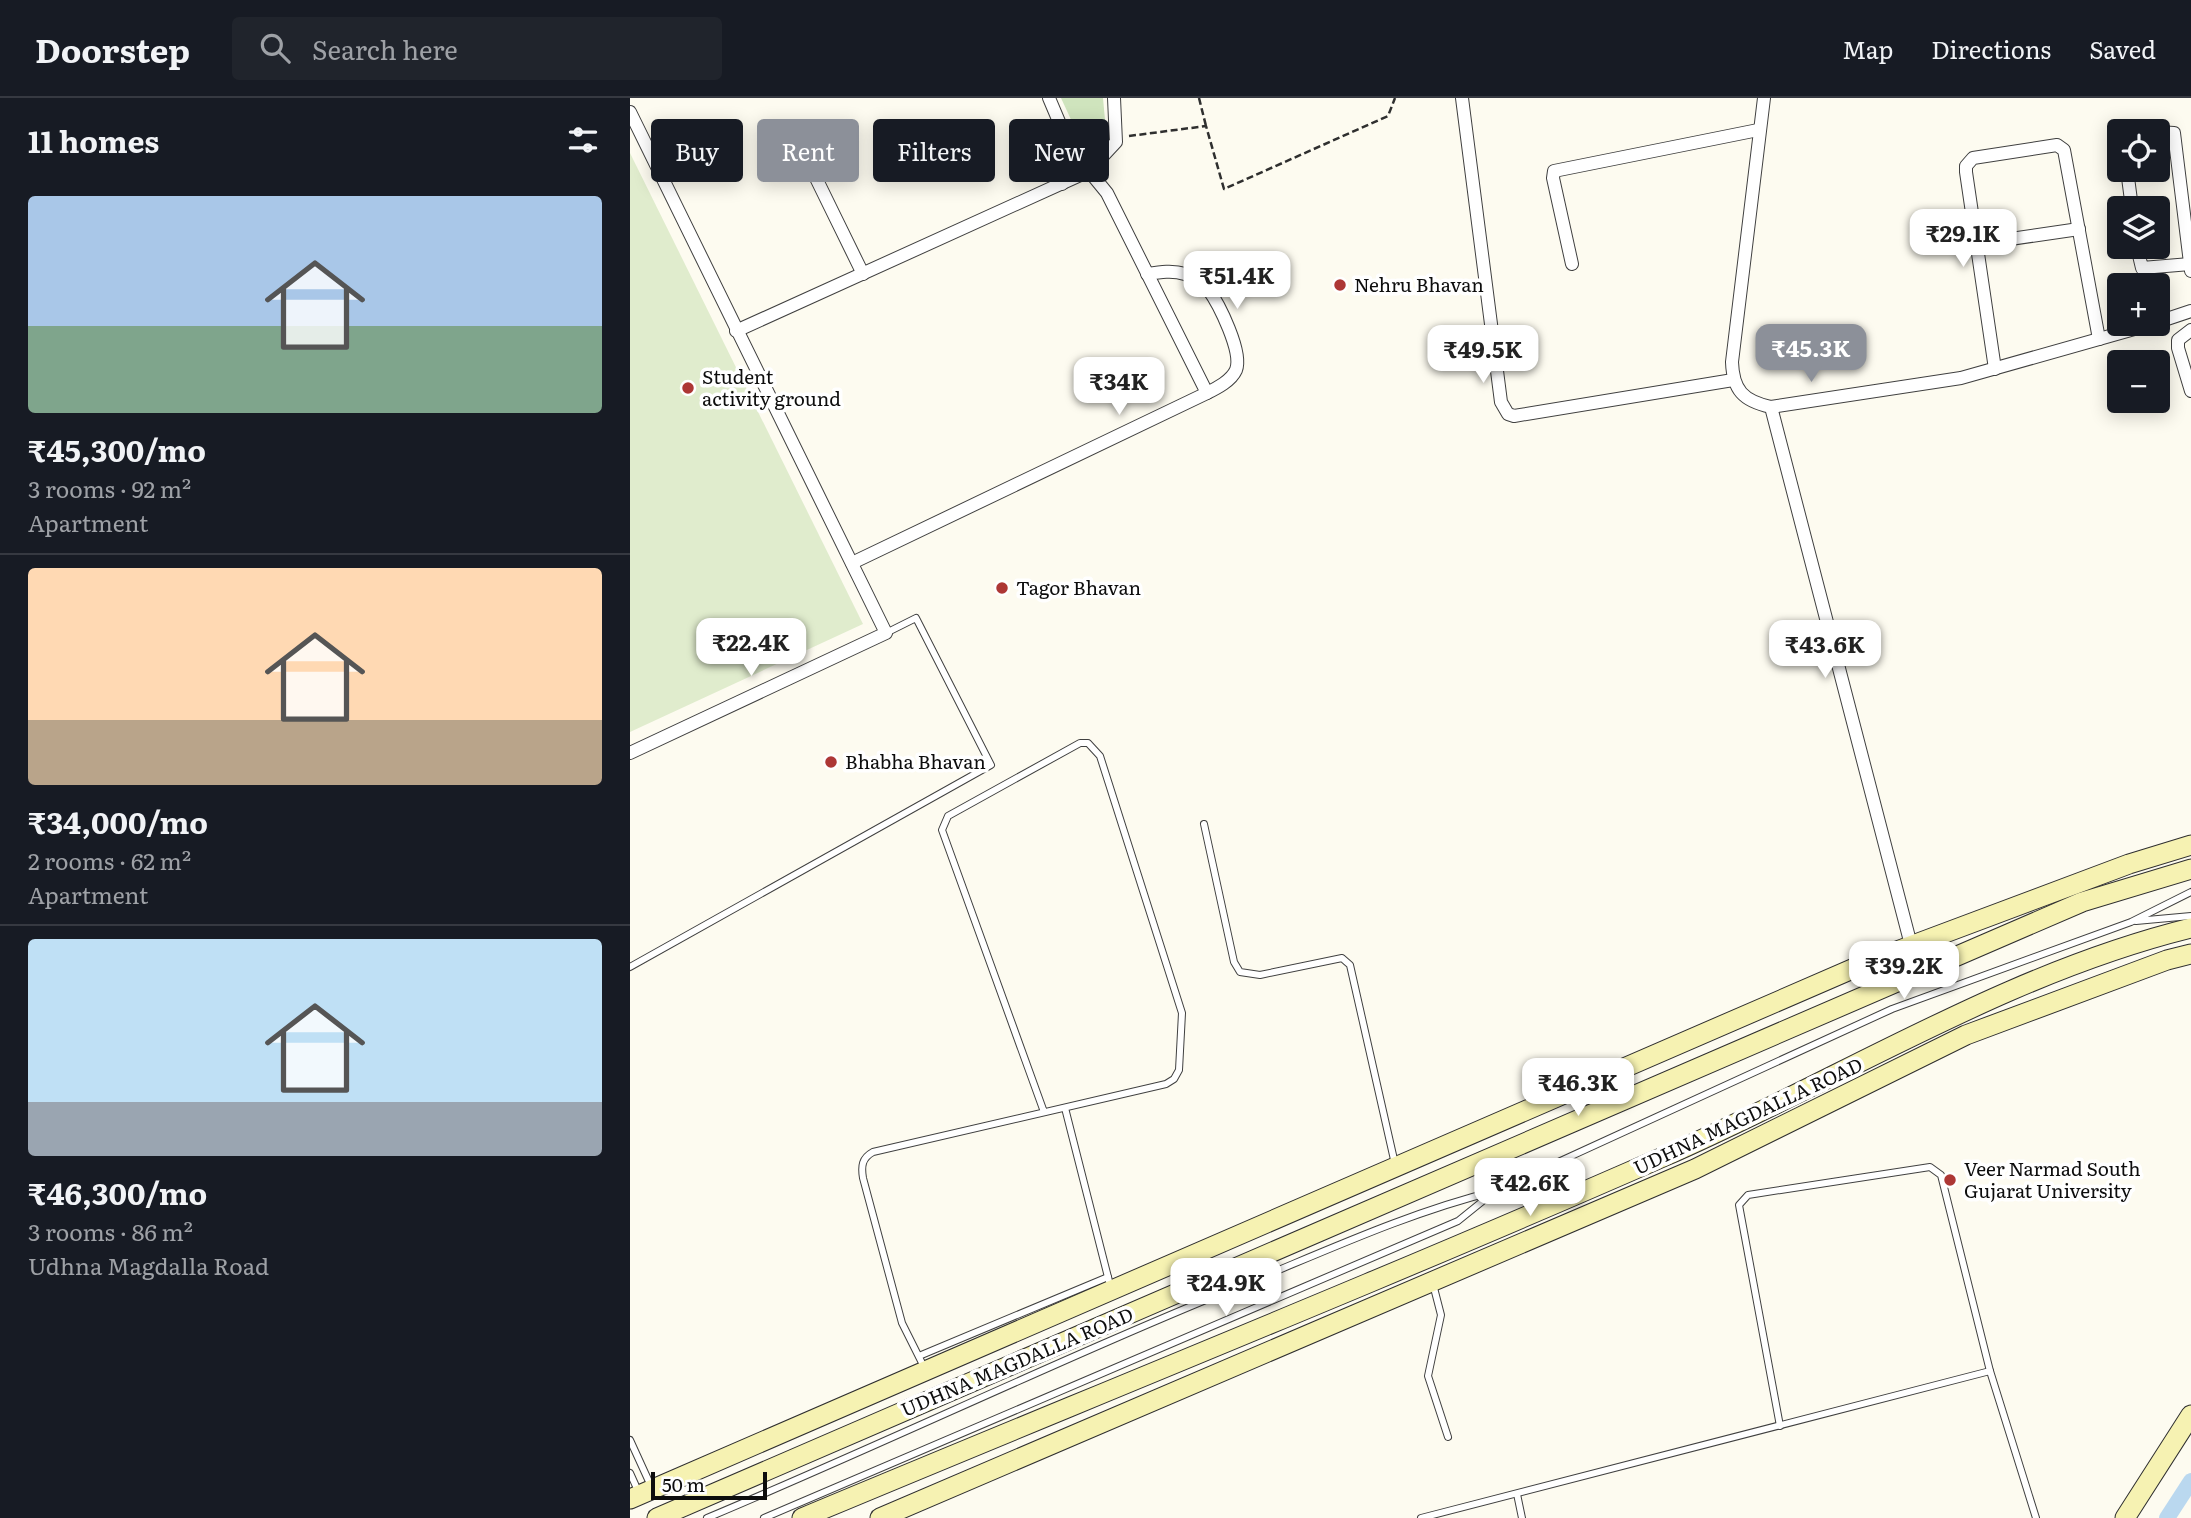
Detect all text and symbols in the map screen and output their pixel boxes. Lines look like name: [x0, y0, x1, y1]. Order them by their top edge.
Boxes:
search box: [232, 17, 722, 80]
text: Doorstep: [35, 24, 190, 73]
icon: search: [256, 29, 294, 67]
text: Search here: [312, 29, 458, 68]
text: Map: [1842, 31, 1893, 66]
text: Directions: [1931, 31, 2051, 66]
text: Saved: [2089, 31, 2156, 66]
text: 11 homes: [28, 118, 159, 162]
chip: Buy: [651, 119, 743, 182]
chip: Rent: [757, 119, 859, 182]
chip: Filters: [873, 119, 995, 182]
chip: New: [1009, 119, 1109, 182]
map controls: [2107, 119, 2170, 413]
button: locate: [2107, 119, 2170, 182]
icon: filters: [564, 121, 602, 159]
button: layers: [2107, 196, 2170, 259]
pin: ₹29.1K: [1906, 209, 2020, 269]
text: ₹29.1K: [1926, 215, 2000, 249]
icon: home: [252, 242, 378, 368]
pin: ₹51.4K: [1180, 252, 1294, 311]
text: ₹51.4K: [1200, 257, 1274, 291]
place label: Nehru Bhavan: [1354, 270, 1484, 298]
button: +: [2107, 273, 2170, 336]
marker: Nehru Bhavan: [1332, 277, 1348, 293]
pin: ₹45.3K: [1754, 324, 1868, 384]
pin: ₹49.5K: [1426, 326, 1540, 385]
text: ₹45.3K: [1772, 330, 1850, 364]
text: ₹49.5K: [1443, 331, 1523, 365]
button: −: [2107, 350, 2170, 413]
pin: ₹34K: [1078, 358, 1160, 417]
place label: Student activity ground: [702, 362, 841, 412]
text: ₹34K: [1090, 363, 1148, 397]
marker: Student activity ground: [680, 380, 696, 396]
text: ₹45,300/mo: [28, 427, 206, 471]
text: 3 rooms · 92 m²: [28, 471, 191, 505]
text: Apartment: [28, 505, 148, 539]
place label: Tagor Bhavan: [1016, 573, 1141, 601]
marker: Tagor Bhavan: [994, 580, 1010, 596]
icon: home: [252, 614, 378, 740]
pin: ₹22.4K: [694, 618, 808, 678]
pin: ₹43.6K: [1768, 620, 1882, 680]
text: ₹22.4K: [712, 624, 790, 658]
text: ₹43.6K: [1785, 626, 1865, 660]
place label: Bhabha Bhavan: [845, 747, 986, 775]
marker: Bhabha Bhavan: [823, 754, 839, 770]
text: ₹34,000/mo: [28, 799, 208, 843]
text: 2 rooms · 62 m²: [28, 843, 191, 877]
text: Apartment: [28, 877, 148, 911]
pin: ₹39.2K: [1847, 942, 1961, 1001]
text: ₹39.2K: [1865, 947, 1943, 981]
icon: home: [252, 985, 378, 1111]
street label: UDHNA MAGDALLA ROAD: [1628, 1050, 1867, 1181]
pin: ₹46.3K: [1521, 1058, 1635, 1118]
text: ₹46.3K: [1538, 1064, 1618, 1098]
place label: Veer Narmad South Gujarat University: [1964, 1154, 2141, 1204]
pin: ₹42.6K: [1473, 1158, 1587, 1218]
text: ₹42.6K: [1490, 1164, 1570, 1198]
text: ₹46,300/mo: [28, 1170, 207, 1214]
marker: Veer Narmad South Gujarat University: [1942, 1172, 1958, 1188]
text: 3 rooms · 86 m²: [28, 1214, 193, 1248]
text: Udhna Magdalla Road: [28, 1248, 269, 1282]
pin: ₹24.9K: [1169, 1258, 1283, 1318]
text: ₹24.9K: [1186, 1264, 1266, 1298]
street label: UDHNA MAGDALLA ROAD: [896, 1299, 1137, 1423]
scale bar: [651, 1469, 766, 1501]
text: 50 m: [662, 1470, 705, 1498]

